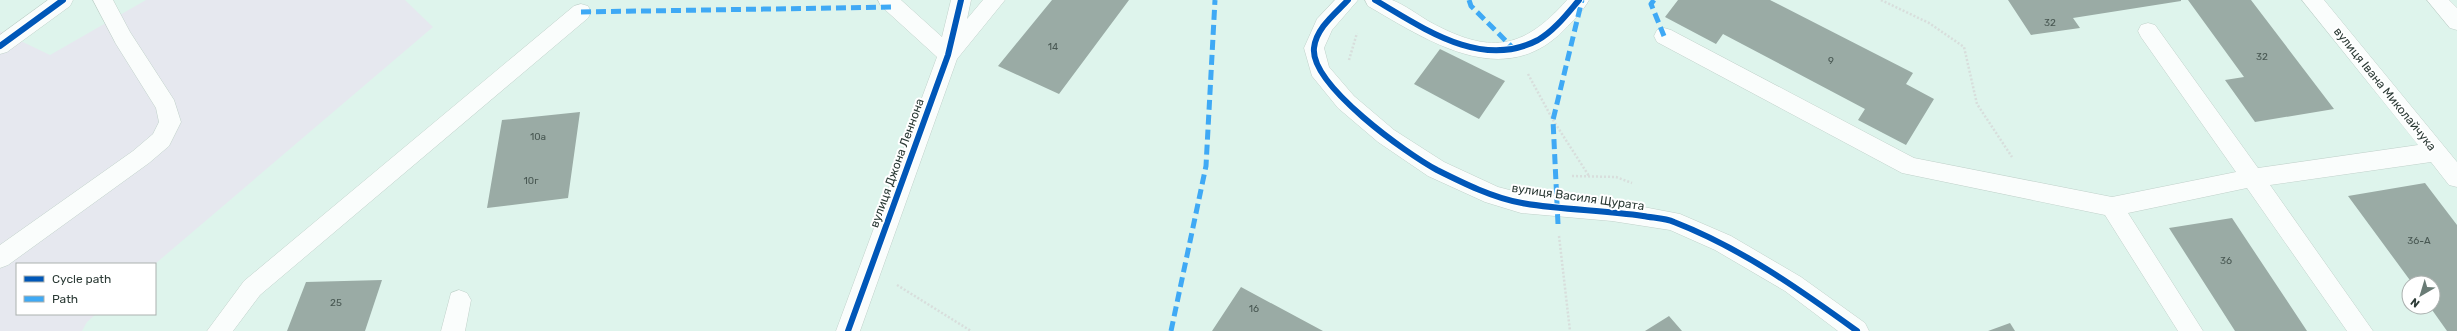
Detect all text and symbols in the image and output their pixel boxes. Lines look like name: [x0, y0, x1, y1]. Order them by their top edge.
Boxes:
house number: 32: [2044, 17, 2056, 29]
street label: вулиця Івана Миколайчука: [2331, 25, 2439, 153]
house number: 14: [1048, 41, 1058, 53]
house number: 32: [2256, 51, 2268, 63]
house number: 9: [1828, 55, 1834, 67]
street label: вулиця Джона Леннона: [867, 96, 927, 230]
house number: 10а: [530, 131, 546, 143]
house number: 10г: [524, 175, 539, 187]
street label: вулиця Василя Щурата: [1511, 181, 1645, 213]
house number: 36-А: [2407, 235, 2431, 247]
house number: 36: [2220, 255, 2232, 267]
legend: [16, 263, 156, 315]
text: Cycle path: [52, 272, 111, 286]
north arrow: [2401, 275, 2441, 315]
text: Path: [52, 292, 78, 306]
text: N: [2408, 295, 2422, 310]
house number: 25: [330, 297, 342, 309]
house number: 16: [1249, 303, 1259, 315]

